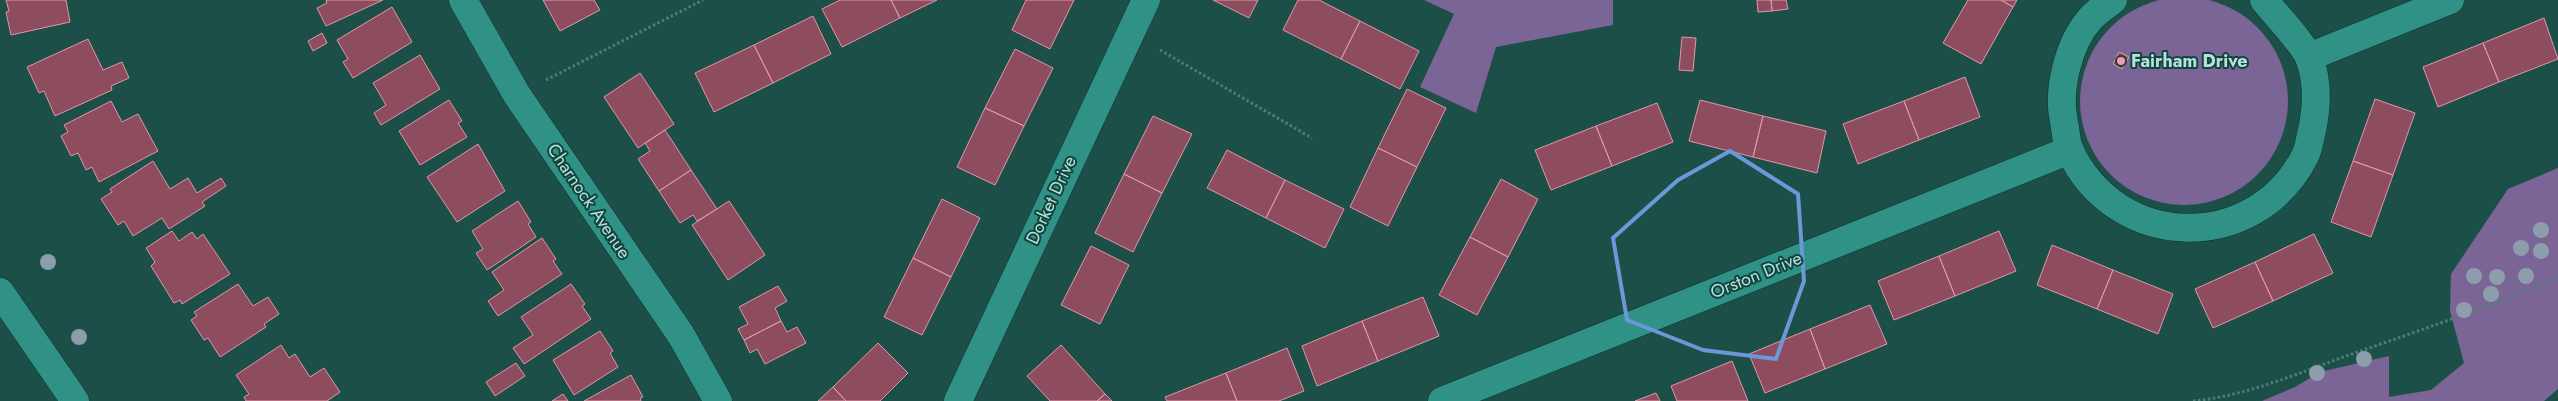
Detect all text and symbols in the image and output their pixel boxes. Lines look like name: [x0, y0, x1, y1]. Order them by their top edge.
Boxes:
place label: Fairham Drive: [2131, 48, 2248, 74]
marker: Fairham Drive: [2115, 55, 2127, 67]
street label: Charnock Avenue: [541, 138, 637, 264]
street label: Dorket Drive: [1019, 151, 1083, 249]
street label: Orston Drive: [1706, 245, 1806, 305]

